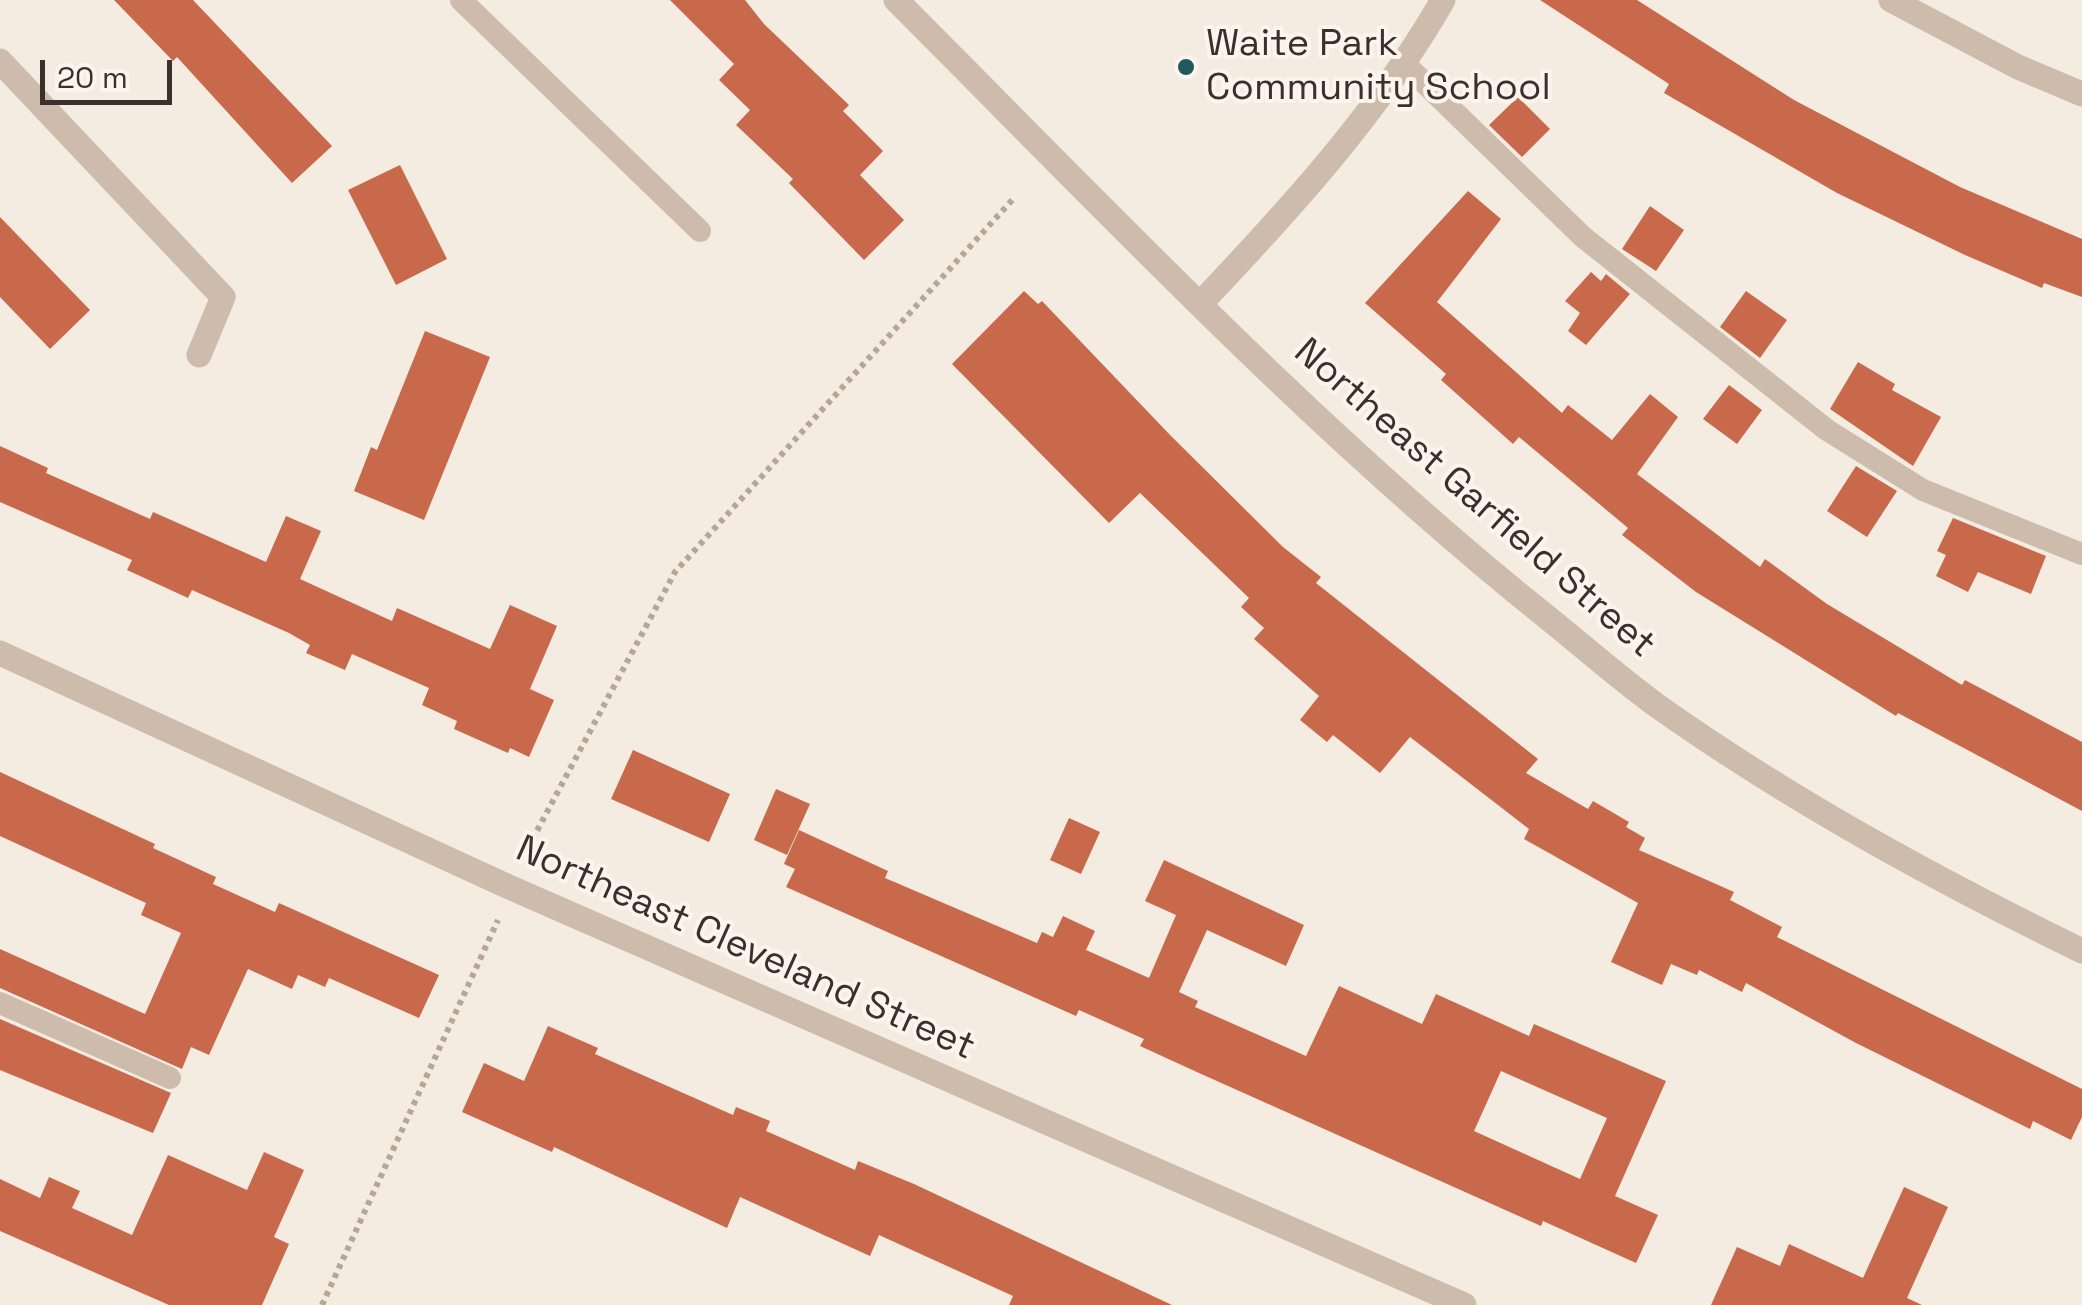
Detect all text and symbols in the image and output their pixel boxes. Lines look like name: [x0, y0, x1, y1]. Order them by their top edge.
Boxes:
place label: Waite Park Community School: [1206, 22, 1551, 111]
scale bar: [45, 40, 178, 102]
marker: Waite Park Community School: [1175, 56, 1197, 78]
text: 20 m: [57, 58, 128, 97]
street label: Northeast Garfield Street: [1284, 330, 1664, 668]
street label: Northeast Cleveland Street: [509, 827, 981, 1071]

